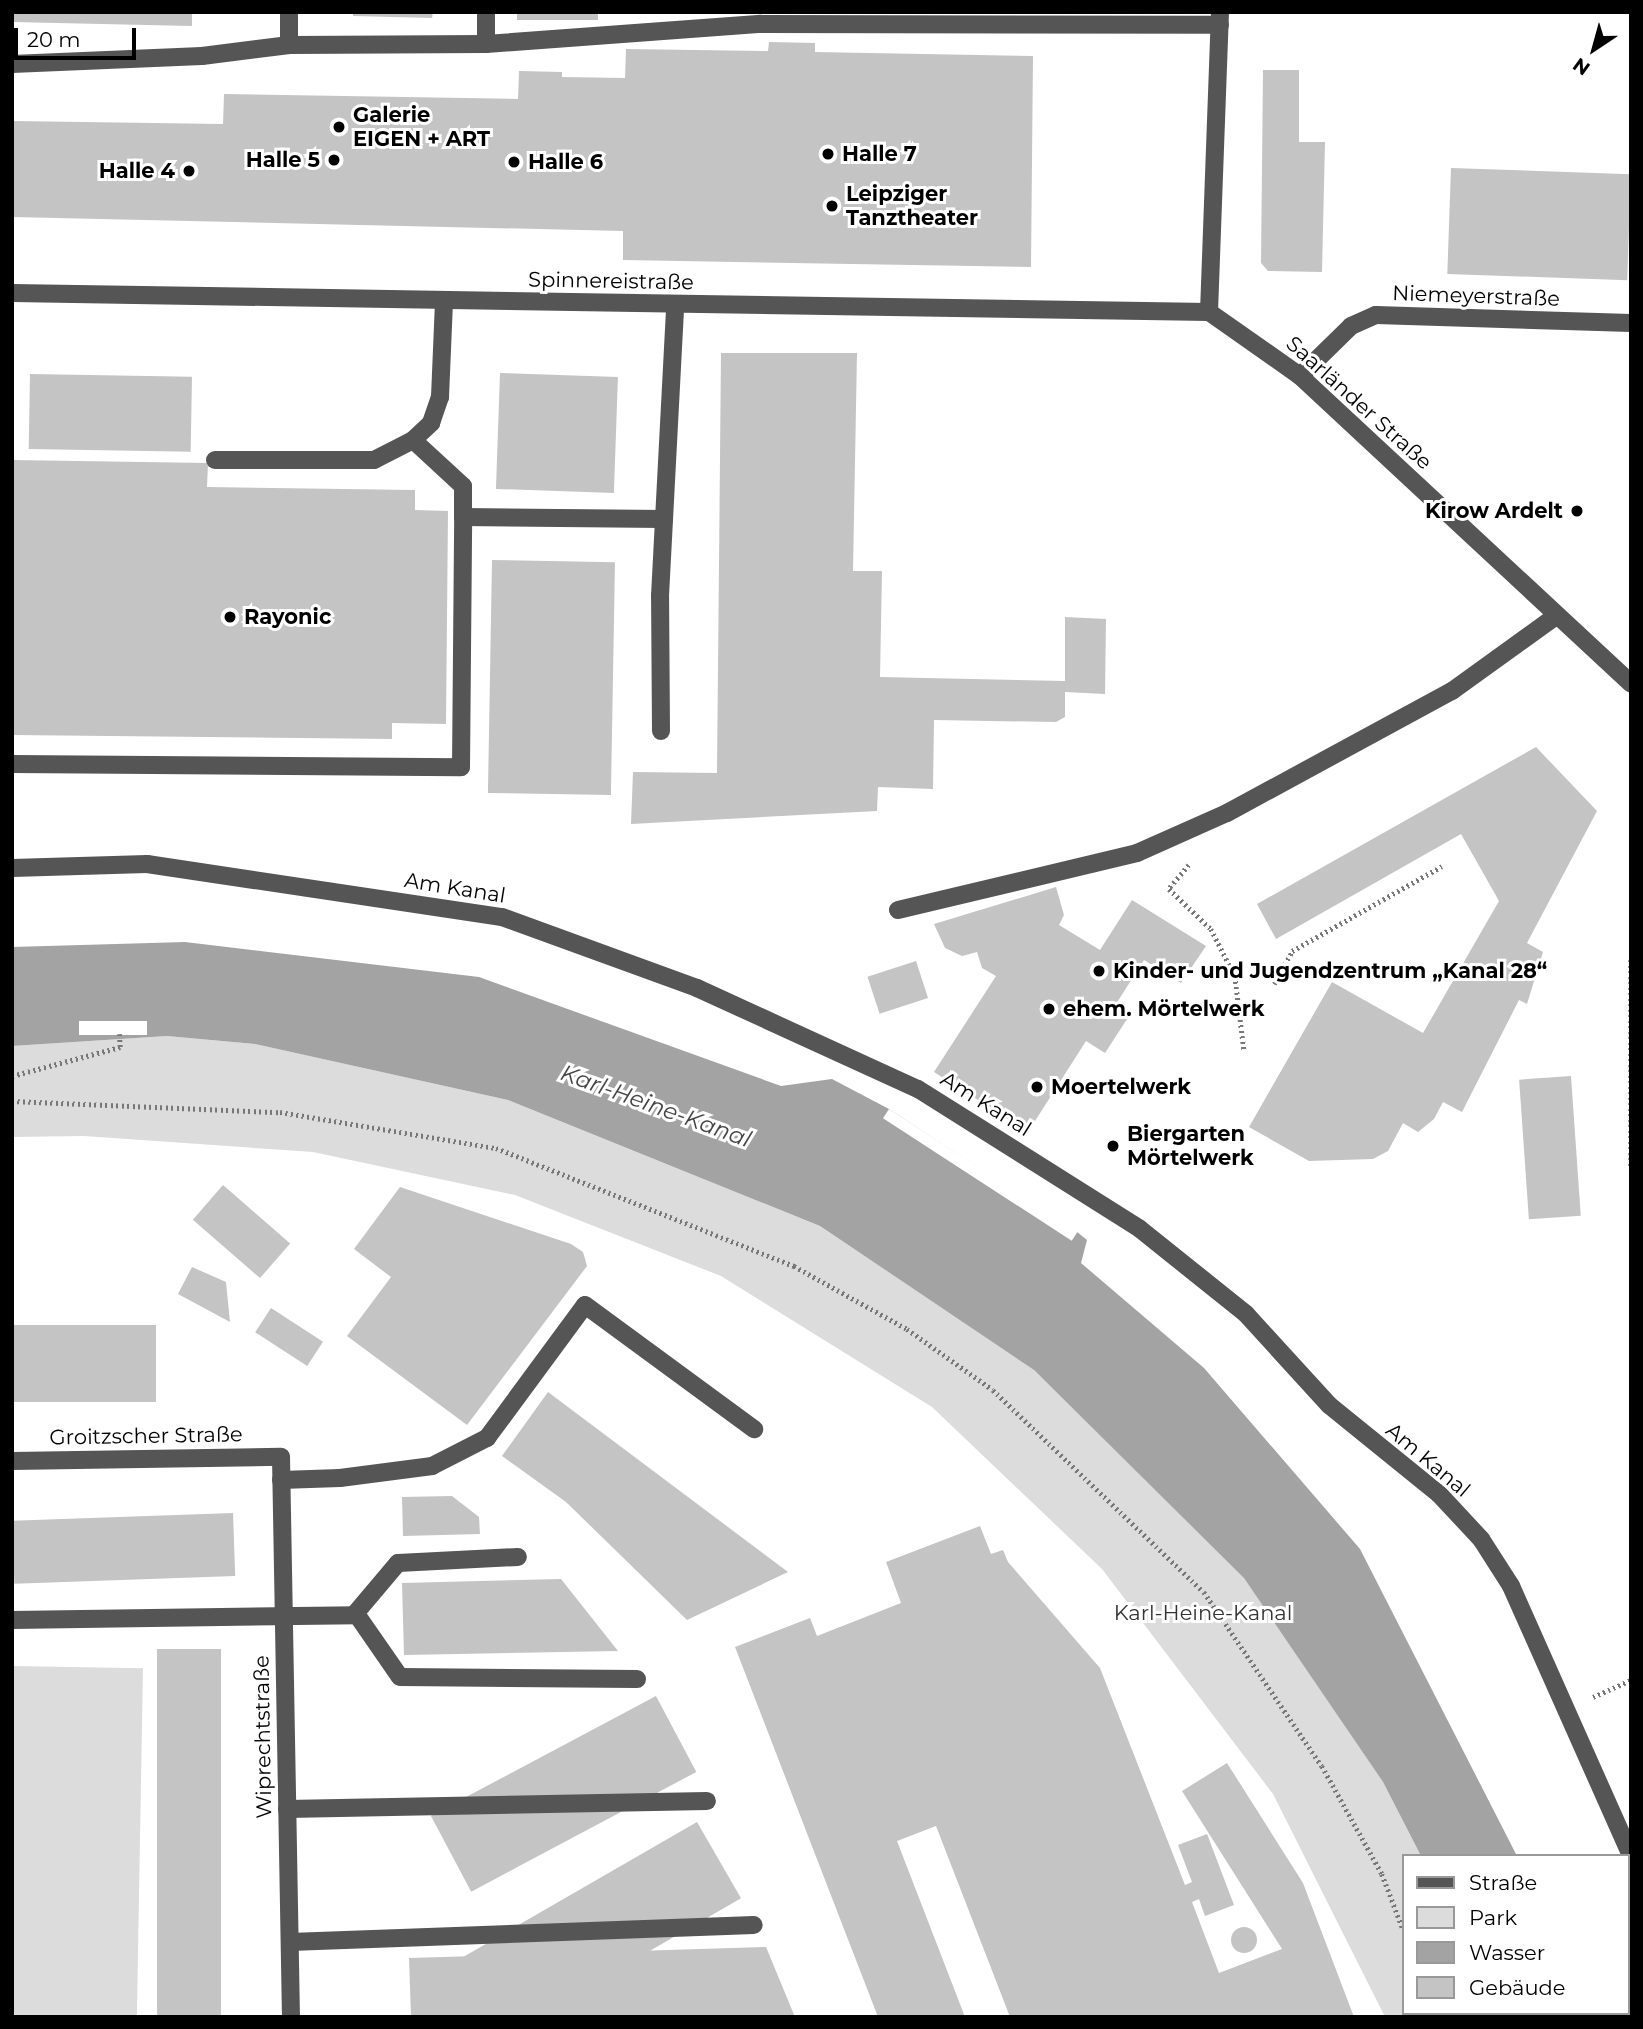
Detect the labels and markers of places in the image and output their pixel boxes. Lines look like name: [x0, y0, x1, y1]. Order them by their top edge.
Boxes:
place label: Galerie EIGEN + ART: [353, 102, 490, 152]
marker: Galerie EIGEN + ART: [331, 119, 347, 135]
place label: Halle 7: [842, 141, 917, 167]
marker: Halle 7: [820, 146, 836, 162]
place label: Halle 5: [246, 147, 320, 173]
place label: Halle 6: [528, 149, 603, 175]
marker: Halle 5: [326, 152, 342, 168]
marker: Halle 6: [506, 154, 522, 170]
place label: Halle 4: [99, 158, 175, 184]
marker: Halle 4: [181, 163, 197, 179]
place label: Leipziger Tanztheater: [846, 181, 978, 231]
marker: Leipziger Tanztheater: [824, 198, 840, 214]
place label: Kirow Ardelt: [1425, 498, 1563, 524]
marker: Kirow Ardelt: [1569, 503, 1585, 519]
place label: Rayonic: [244, 604, 331, 630]
marker: Rayonic: [222, 609, 238, 625]
place label: Kinder- und Jugendzentrum „Kanal 28“: [1113, 958, 1547, 984]
marker: Kinder- und Jugendzentrum „Kanal 28“: [1091, 963, 1107, 979]
place label: ehem. Mörtelwerk: [1063, 996, 1264, 1022]
marker: ehem. Mörtelwerk: [1041, 1001, 1057, 1017]
place label: Moertelwerk: [1051, 1074, 1191, 1100]
marker: Moertelwerk: [1029, 1079, 1045, 1095]
place label: Biergarten Mörtelwerk: [1127, 1121, 1254, 1171]
marker: Biergarten Mörtelwerk: [1105, 1138, 1121, 1154]

